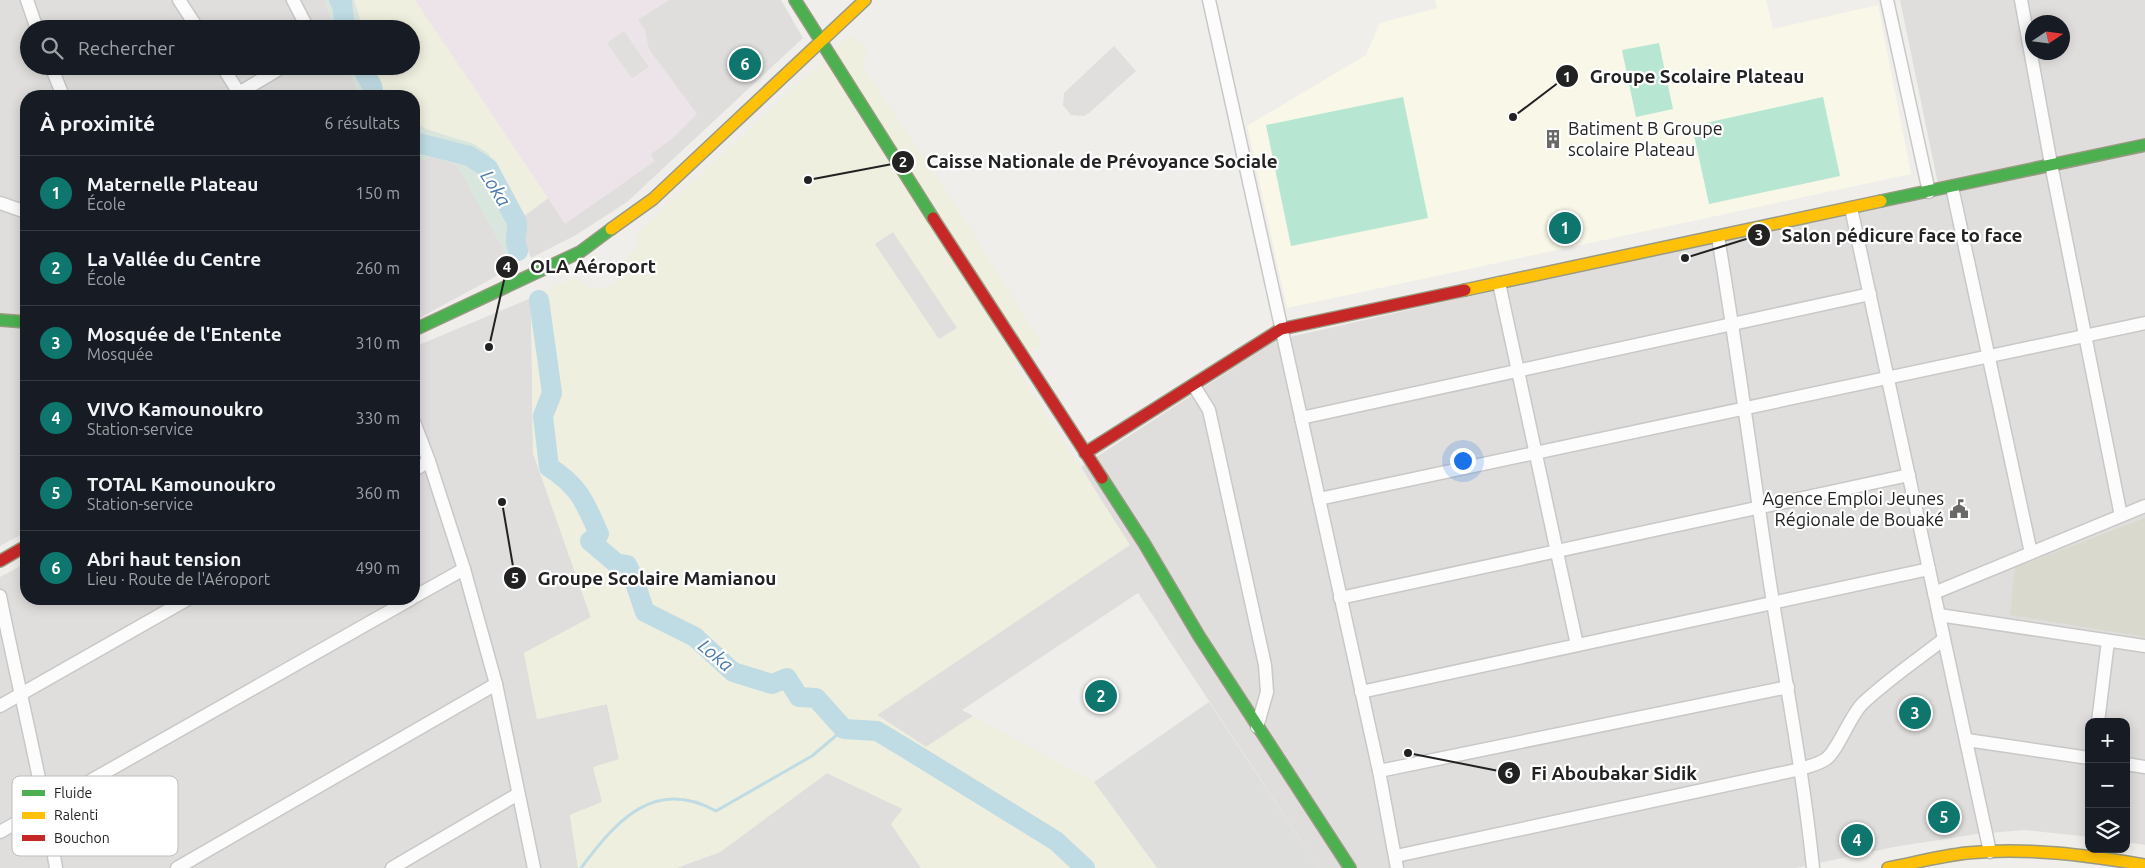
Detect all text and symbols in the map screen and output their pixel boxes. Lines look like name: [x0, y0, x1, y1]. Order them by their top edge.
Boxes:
north arrow: [2025, 15, 2070, 60]
search box: [20, 20, 420, 75]
icon: search: [38, 34, 66, 62]
text: Rechercher: [78, 37, 175, 59]
pin: 6: [729, 45, 761, 83]
callout: Groupe Scolaire Plateau: [1554, 59, 1814, 93]
text: Groupe Scolaire Plateau: [1590, 65, 1804, 87]
text: 1: [1563, 68, 1571, 85]
text: À proximité: [40, 111, 155, 135]
text: 6 résultats: [324, 114, 400, 132]
place label: Batiment B Groupe scolaire Plateau: [1568, 118, 1723, 159]
building icon: Batiment B Groupe scolaire Plateau: [1542, 128, 1564, 150]
callout: Caisse Nationale de Prévoyance Sociale: [891, 145, 1288, 179]
text: Caisse Nationale de Prévoyance Sociale: [926, 150, 1278, 172]
text: 2: [899, 153, 907, 170]
water label: Loka: [476, 166, 516, 210]
text: Maternelle Plateau: [87, 173, 259, 195]
text: 1: [51, 184, 61, 202]
text: 150 m: [355, 184, 400, 202]
text: École: [87, 195, 126, 213]
pin: 1: [1549, 209, 1581, 247]
callout: Salon pédicure face to face: [1746, 218, 2032, 252]
text: Salon pédicure face to face: [1782, 224, 2022, 246]
text: 3: [1755, 226, 1763, 243]
text: La Vallée du Centre: [87, 248, 261, 270]
callout: OLA Aéroport: [495, 250, 666, 284]
text: OLA Aéroport: [530, 255, 656, 277]
text: 4: [503, 258, 511, 275]
text: 2: [51, 259, 61, 277]
text: 260 m: [355, 259, 400, 277]
text: École: [87, 270, 126, 288]
text: Mosquée de l'Entente: [87, 323, 282, 345]
text: 3: [51, 334, 61, 352]
text: 310 m: [355, 334, 400, 352]
text: Mosquée: [87, 345, 153, 363]
text: VIVO Kamounoukro: [87, 398, 264, 420]
text: 4: [51, 409, 61, 427]
text: 330 m: [355, 409, 400, 427]
text: Station-service: [87, 420, 193, 438]
your location: [1450, 448, 1476, 474]
text: TOTAL Kamounoukro: [87, 473, 276, 495]
text: 5: [51, 484, 61, 502]
text: 360 m: [355, 484, 400, 502]
place label: Agence Emploi Jeunes Régionale de Bouaké: [1762, 488, 1944, 529]
text: Station-service: [87, 495, 193, 513]
public building icon: Agence Emploi Jeunes Régionale de Bouaké: [1948, 498, 1970, 520]
text: Abri haut tension: [87, 548, 241, 570]
text: 6: [51, 559, 61, 577]
text: 490 m: [355, 559, 400, 577]
callout: Groupe Scolaire Mamianou: [503, 561, 787, 595]
text: Groupe Scolaire Mamianou: [538, 567, 776, 589]
text: 5: [511, 569, 519, 586]
text: Lieu · Route de l'Aéroport: [87, 570, 270, 588]
water label: Loka: [694, 634, 738, 676]
pin: 2: [1085, 677, 1117, 715]
pin: 3: [1899, 694, 1931, 732]
map controls: [2085, 718, 2130, 853]
button: +: [2085, 718, 2130, 763]
callout: Fi Aboubakar Sidik: [1496, 756, 1707, 790]
text: Fi Aboubakar Sidik: [1531, 762, 1697, 784]
button: −: [2085, 763, 2130, 808]
text: 6: [1505, 764, 1513, 781]
legend: [12, 776, 178, 856]
text: Fluide: [54, 785, 92, 801]
pin: 5: [1928, 798, 1960, 836]
text: Ralenti: [54, 807, 98, 823]
button: layers: [2085, 808, 2130, 853]
pin: 4: [1841, 821, 1873, 859]
text: Bouchon: [54, 830, 110, 846]

